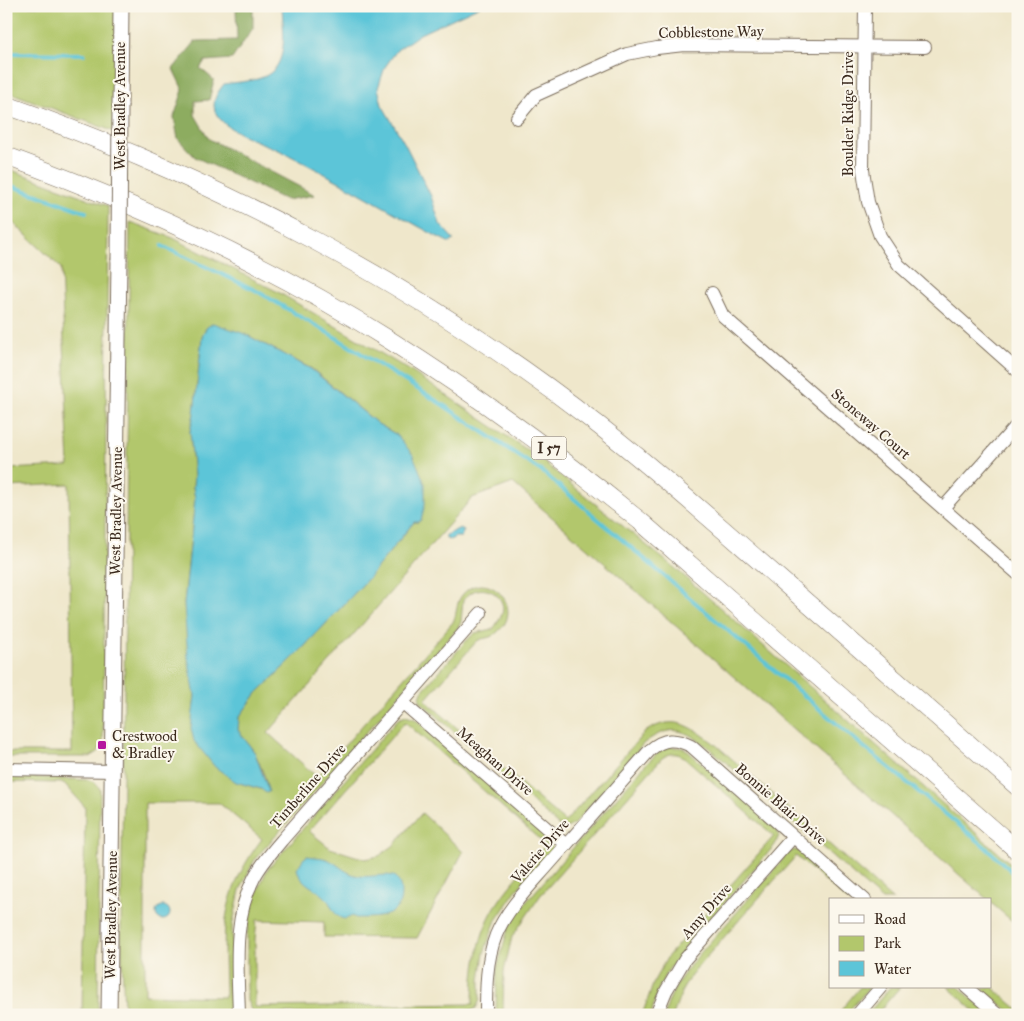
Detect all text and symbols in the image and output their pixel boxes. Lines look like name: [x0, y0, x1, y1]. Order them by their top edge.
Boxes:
street label: Cobblestone Way: [658, 22, 765, 42]
street label: West Bradley Avenue: [111, 42, 129, 170]
street label: Boulder Ridge Drive: [839, 51, 857, 177]
street label: Stoneway Court: [828, 385, 915, 464]
road number: I 57: [532, 436, 566, 459]
street label: West Bradley Avenue: [106, 447, 126, 575]
street label: Meaghan Drive: [453, 723, 537, 799]
place label: Crestwood & Bradley: [112, 727, 178, 762]
marker: Crestwood & Bradley: [96, 739, 108, 751]
street label: Timberline Drive: [266, 740, 350, 832]
street label: Bonnie Blair Drive: [732, 759, 830, 849]
street label: Valerie Drive: [506, 815, 573, 888]
street label: West Bradley Avenue: [101, 851, 121, 979]
street label: Amy Drive: [676, 880, 735, 943]
legend: [829, 898, 992, 988]
text: Road: [874, 910, 906, 928]
text: Park: [874, 934, 901, 952]
text: Water: [874, 960, 911, 978]

